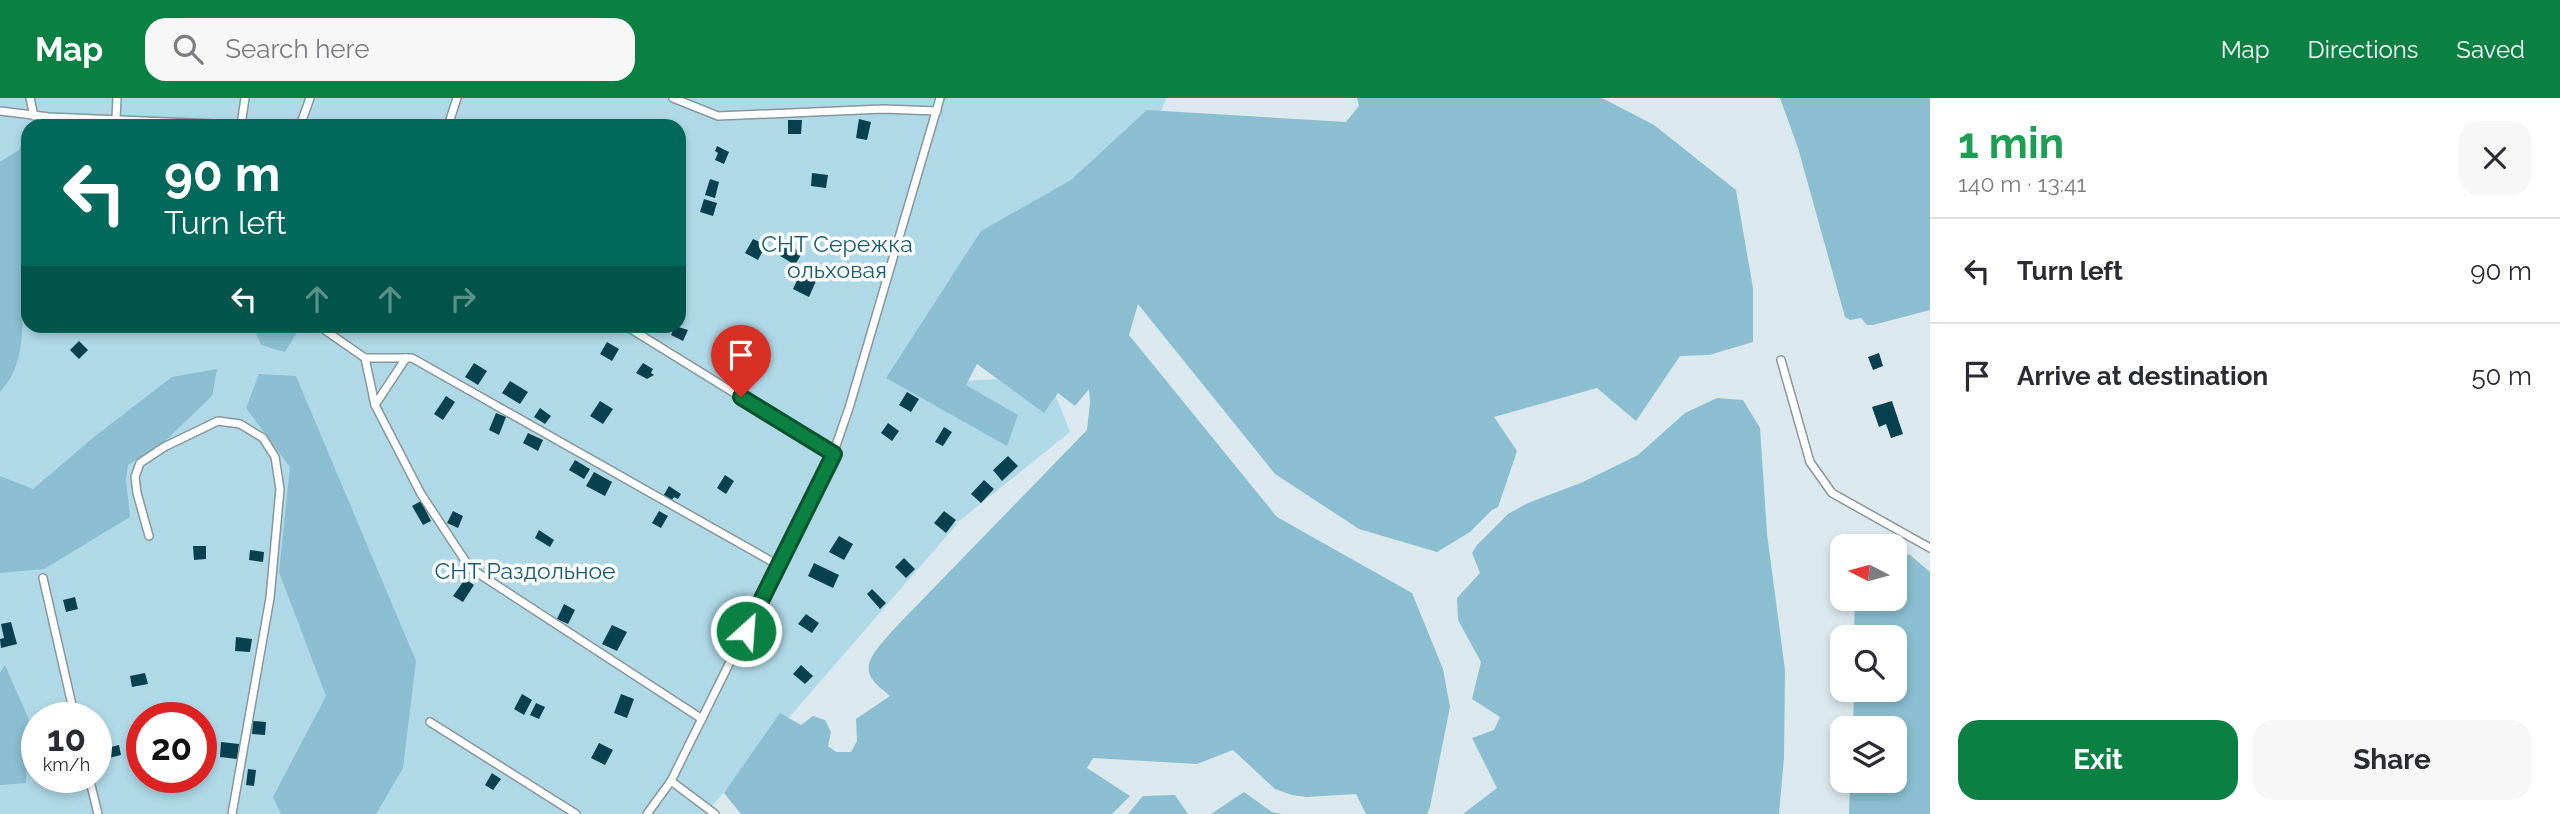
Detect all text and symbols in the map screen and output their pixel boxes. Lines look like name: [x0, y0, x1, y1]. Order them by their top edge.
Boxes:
search box: [145, 18, 635, 81]
text: Map: [35, 30, 103, 69]
icon: search: [169, 30, 207, 68]
text: Search here: [225, 34, 370, 64]
text: Map: [2221, 35, 2270, 64]
text: Directions: [2308, 35, 2418, 64]
text: Saved: [2456, 35, 2525, 64]
text: 1 min: [1958, 119, 2064, 168]
button: close: [2458, 121, 2532, 195]
text: 90 m: [164, 145, 280, 202]
icon: left: [49, 147, 140, 238]
text: 140 m · 13:41: [1958, 170, 2086, 197]
text: Turn left: [164, 204, 286, 241]
park label: СНТ Сережка ольховая: [761, 230, 913, 283]
icon: left: [1958, 252, 1996, 290]
text: Turn left: [2017, 256, 2123, 286]
text: 90 m: [2470, 256, 2532, 286]
icon: left: [225, 280, 263, 318]
icon: ahead: [298, 280, 336, 318]
icon: ahead: [371, 280, 409, 318]
icon: right: [444, 280, 482, 318]
pin: [711, 325, 771, 397]
icon: arrive: [722, 336, 760, 374]
icon: arrive: [1958, 357, 1996, 395]
text: Arrive at destination: [2017, 361, 2268, 391]
text: 50 m: [2471, 361, 2532, 391]
north arrow: [1830, 534, 1908, 611]
map controls: [1830, 534, 1907, 793]
park label: СНТ Раздольное: [434, 557, 616, 584]
position arrow: [709, 594, 783, 668]
button: search: [1830, 625, 1907, 702]
speed limit sign: 20: [126, 702, 217, 793]
button: layers: [1830, 716, 1907, 793]
text: 10: [47, 718, 86, 759]
button: Exit: [1958, 720, 2238, 800]
button: Share: [2252, 720, 2532, 800]
text: km/h: [43, 754, 90, 775]

